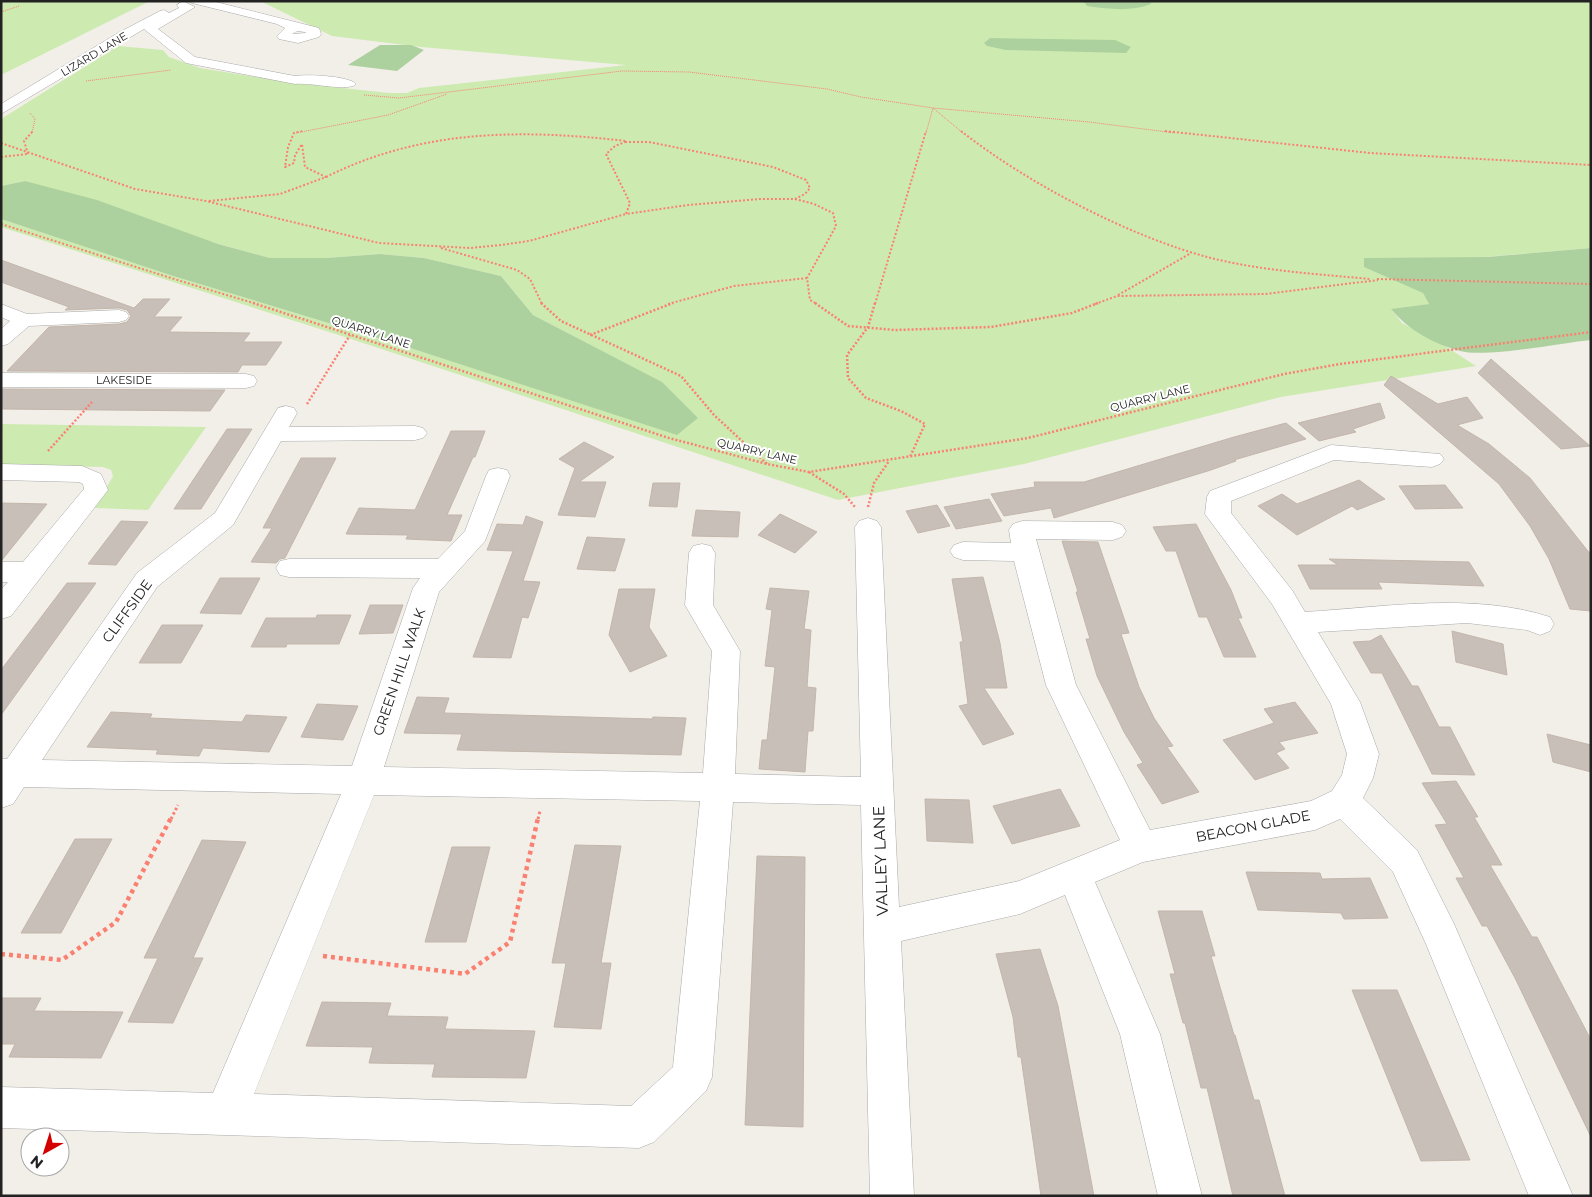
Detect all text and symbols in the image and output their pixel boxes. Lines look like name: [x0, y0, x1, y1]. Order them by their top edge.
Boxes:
street label: LIZARD LANE: [58, 29, 130, 79]
street label: QUARRY LANE: [330, 313, 412, 351]
street label: LAKESIDE: [96, 373, 152, 387]
street label: QUARRY LANE: [1109, 381, 1191, 415]
street label: QUARRY LANE: [715, 435, 799, 467]
street label: CLIFFSIDE: [98, 576, 156, 646]
street label: GREEN HILL WALK: [369, 606, 429, 738]
street label: VALLEY LANE: [869, 805, 892, 916]
street label: BEACON GLADE: [1194, 806, 1312, 846]
north arrow: [20, 1127, 70, 1177]
text: N: [27, 1152, 47, 1173]

